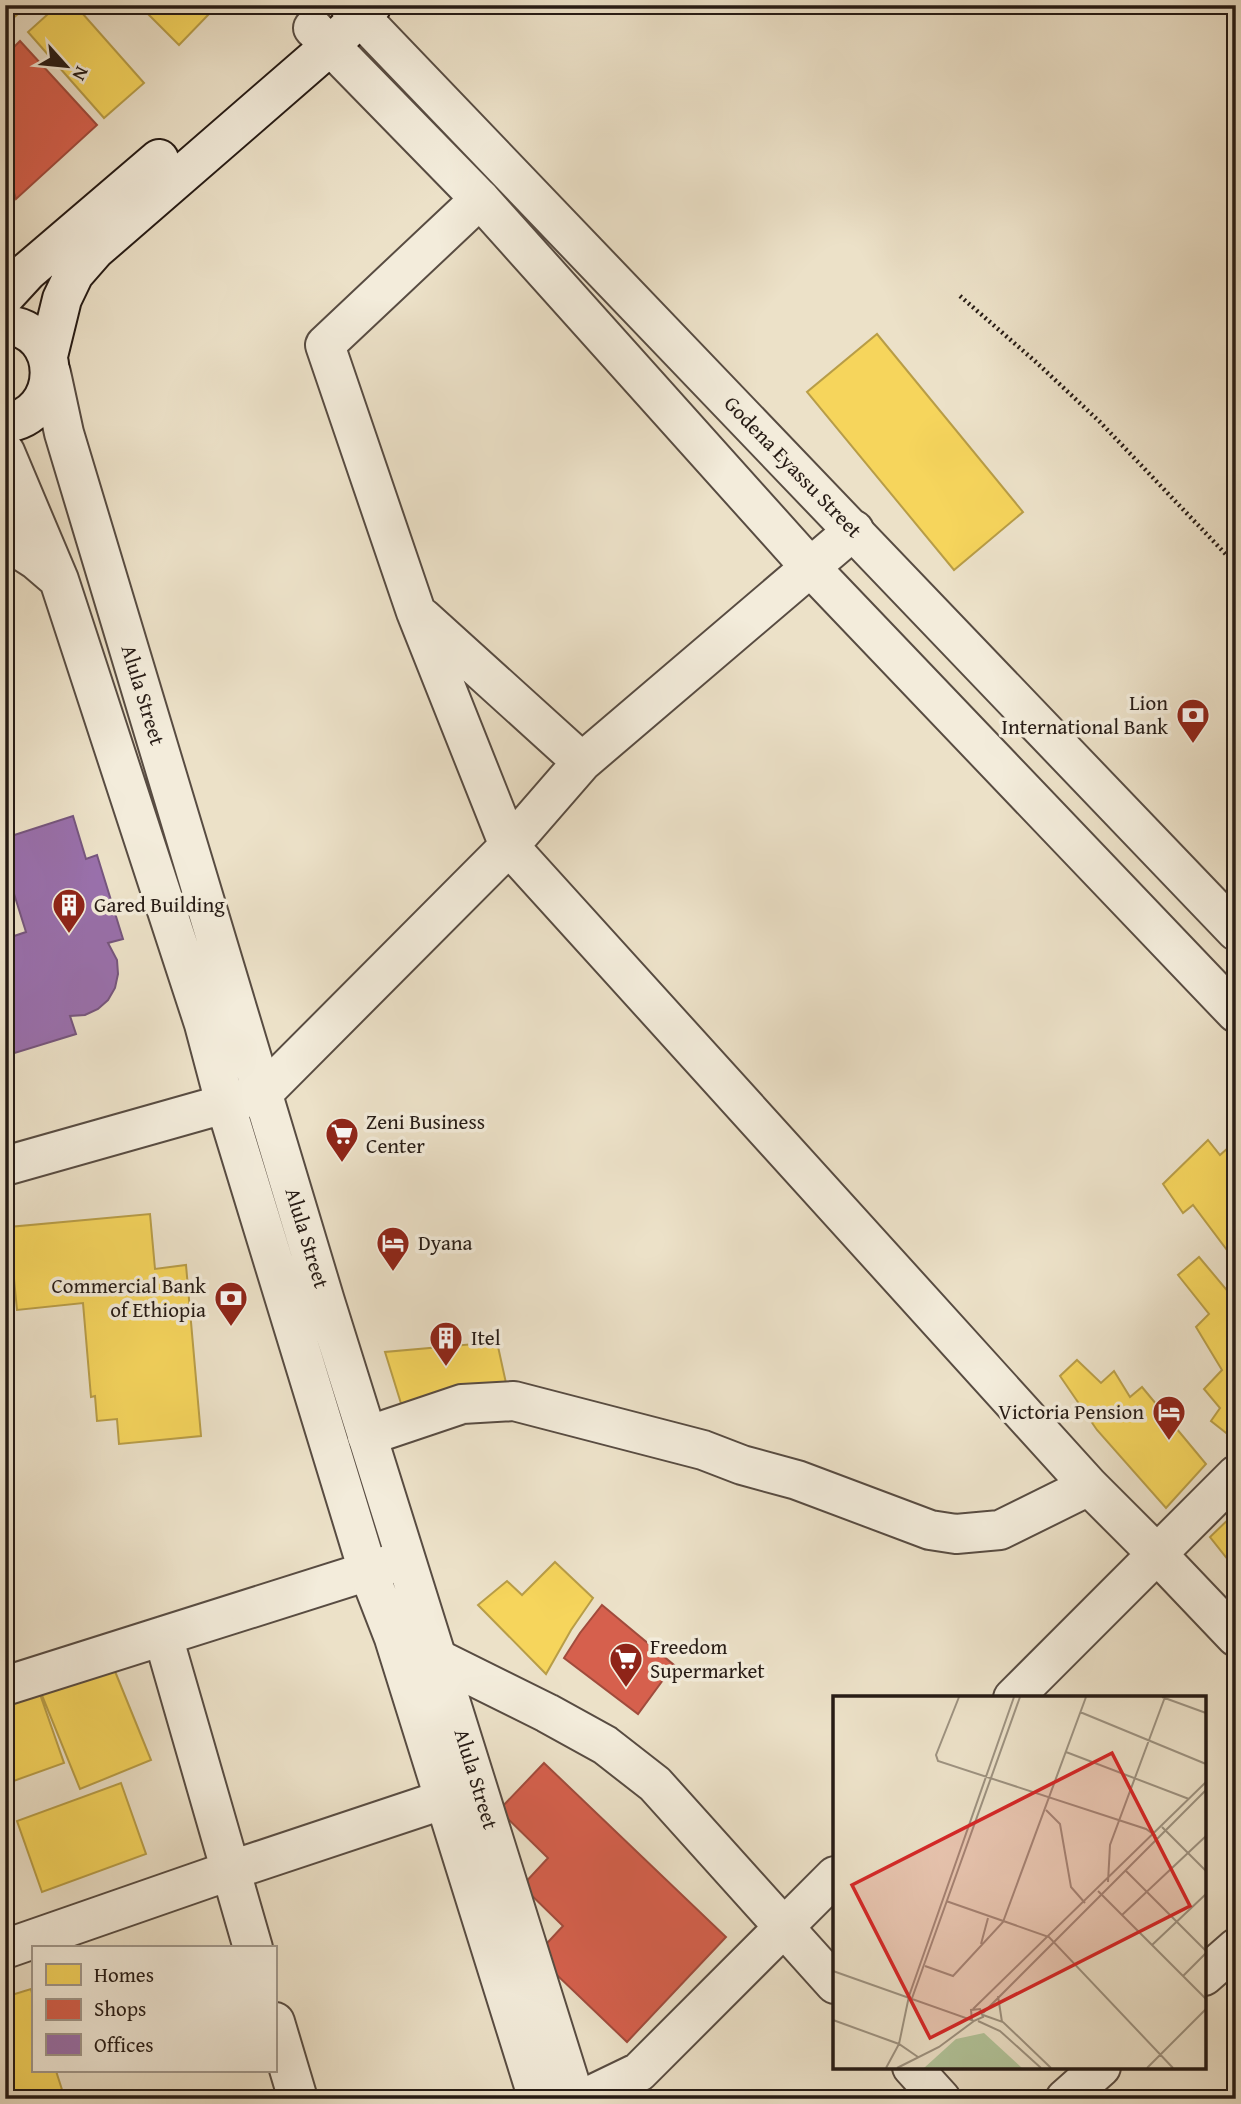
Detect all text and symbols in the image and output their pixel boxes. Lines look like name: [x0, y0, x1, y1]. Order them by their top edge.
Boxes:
north arrow: [32, 32, 102, 102]
text: N: [66, 62, 97, 86]
street label: Godena Eyassu Street: [717, 389, 870, 545]
street label: Alula Street: [114, 641, 174, 749]
place label: Lion International Bank: [1002, 687, 1168, 742]
bank icon: Lion International Bank: [1174, 696, 1212, 745]
building icon: Gared Building: [50, 886, 88, 935]
place label: Gared Building: [94, 889, 225, 920]
place label: Zeni Business Center: [366, 1106, 485, 1161]
supermarket icon: Zeni Business Center: [323, 1115, 361, 1164]
street label: Alula Street: [278, 1184, 338, 1292]
hotel icon: Dyana: [374, 1224, 412, 1273]
place label: Dyana: [418, 1227, 473, 1258]
place label: Commercial Bank of Ethiopia: [51, 1270, 206, 1325]
bank icon: Commercial Bank of Ethiopia: [212, 1279, 250, 1328]
building icon: Itel: [427, 1319, 465, 1368]
place label: Itel: [471, 1322, 501, 1353]
hotel icon: Victoria Pension: [1150, 1393, 1188, 1442]
place label: Victoria Pension: [998, 1396, 1144, 1427]
place label: Freedom Supermarket: [650, 1631, 765, 1686]
supermarket icon: Freedom Supermarket: [607, 1640, 645, 1689]
inset map: [833, 1696, 1206, 2069]
street label: Alula Street: [447, 1725, 507, 1833]
legend: [32, 1946, 276, 2072]
text: Homes: [94, 1959, 154, 1990]
text: Shops: [94, 1993, 146, 2024]
text: Offices: [94, 2029, 154, 2060]

